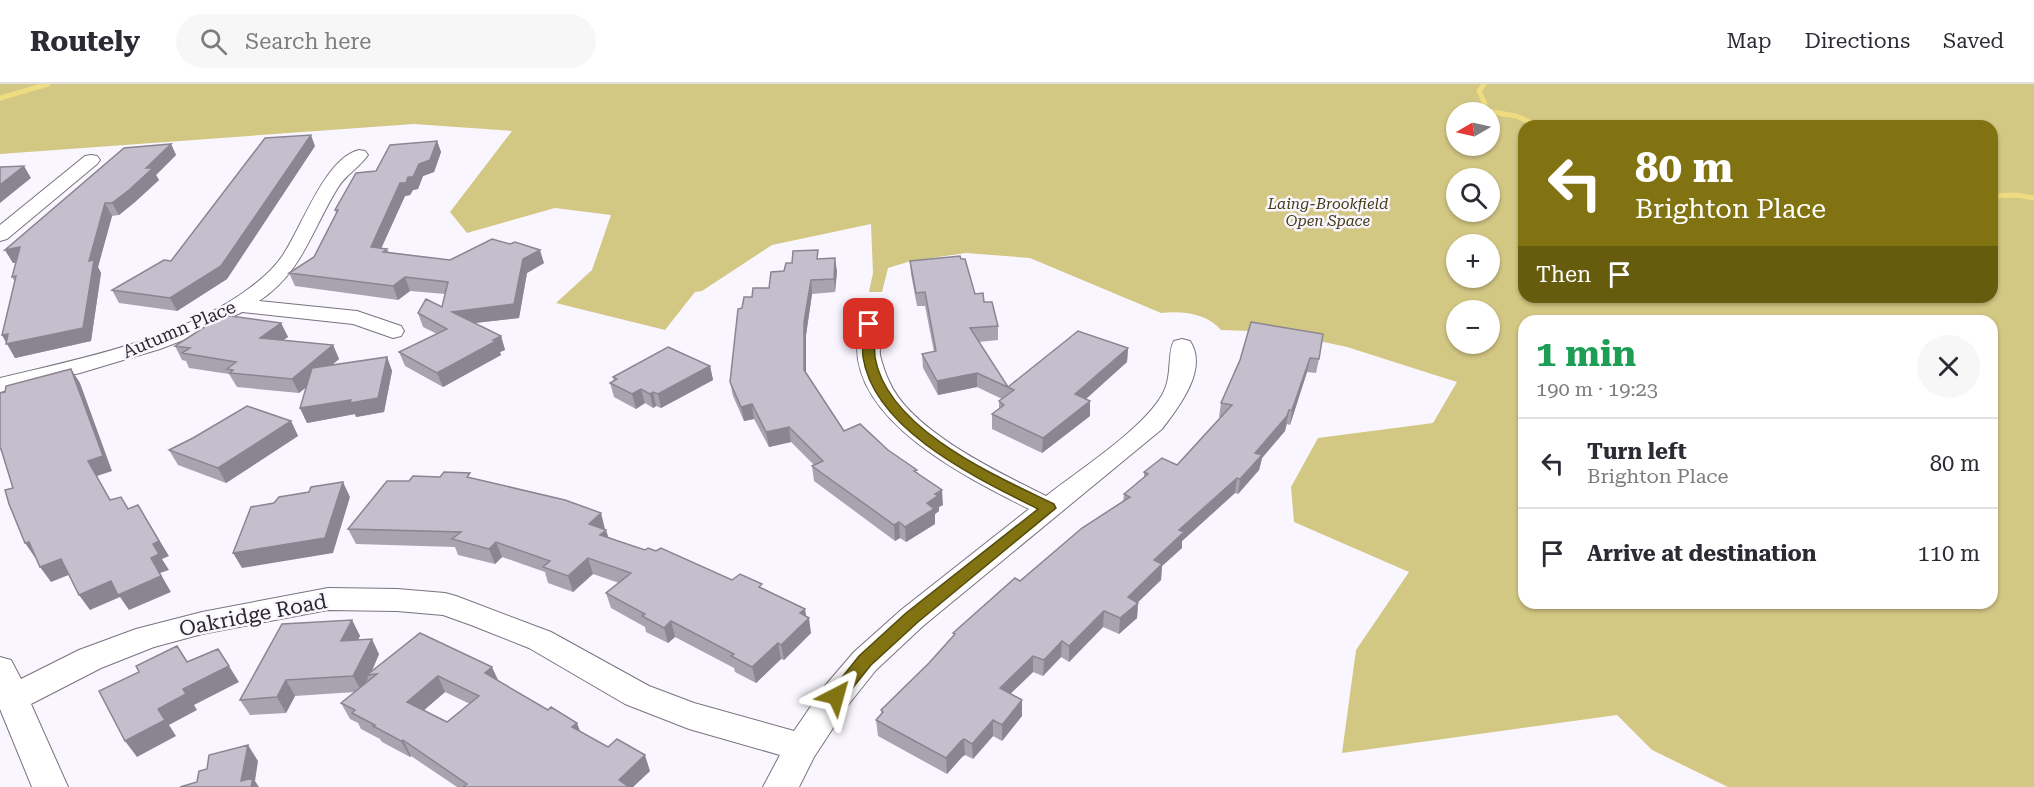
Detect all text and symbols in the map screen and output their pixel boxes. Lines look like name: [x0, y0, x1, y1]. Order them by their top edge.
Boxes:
search box: [176, 14, 596, 68]
text: Routely: [30, 25, 140, 58]
icon: search: [197, 25, 230, 58]
text: Search here: [245, 29, 371, 54]
text: Map: [1727, 29, 1771, 53]
text: Directions: [1804, 29, 1910, 53]
text: Saved: [1943, 29, 2004, 53]
north arrow: [1446, 102, 1500, 156]
map controls: [1446, 102, 1500, 354]
text: 80 m: [1635, 143, 1733, 192]
icon: left: [1536, 144, 1614, 222]
button: search: [1446, 168, 1500, 222]
text: Brighton Place: [1635, 193, 1826, 225]
park label: Laing-Brookfield Open Space: [1267, 195, 1388, 230]
button: +: [1446, 234, 1500, 288]
icon: arrive: [1603, 258, 1636, 291]
text: Then: [1536, 262, 1591, 287]
street label: Autumn Place: [119, 296, 239, 362]
pin: [843, 298, 894, 349]
button: −: [1446, 300, 1500, 354]
icon: arrive: [852, 307, 885, 340]
text: 1 min: [1536, 333, 1636, 375]
button: close: [1917, 335, 1980, 398]
text: 190 m · 19:23: [1536, 377, 1658, 401]
text: Turn left: [1587, 439, 1687, 464]
icon: left: [1536, 447, 1569, 480]
text: 80 m: [1930, 451, 1980, 476]
text: Brighton Place: [1587, 464, 1728, 488]
icon: arrive: [1536, 537, 1569, 570]
text: Arrive at destination: [1587, 541, 1816, 566]
text: 110 m: [1917, 541, 1980, 566]
street label: Oakridge Road: [177, 589, 329, 641]
position arrow: [804, 664, 868, 728]

